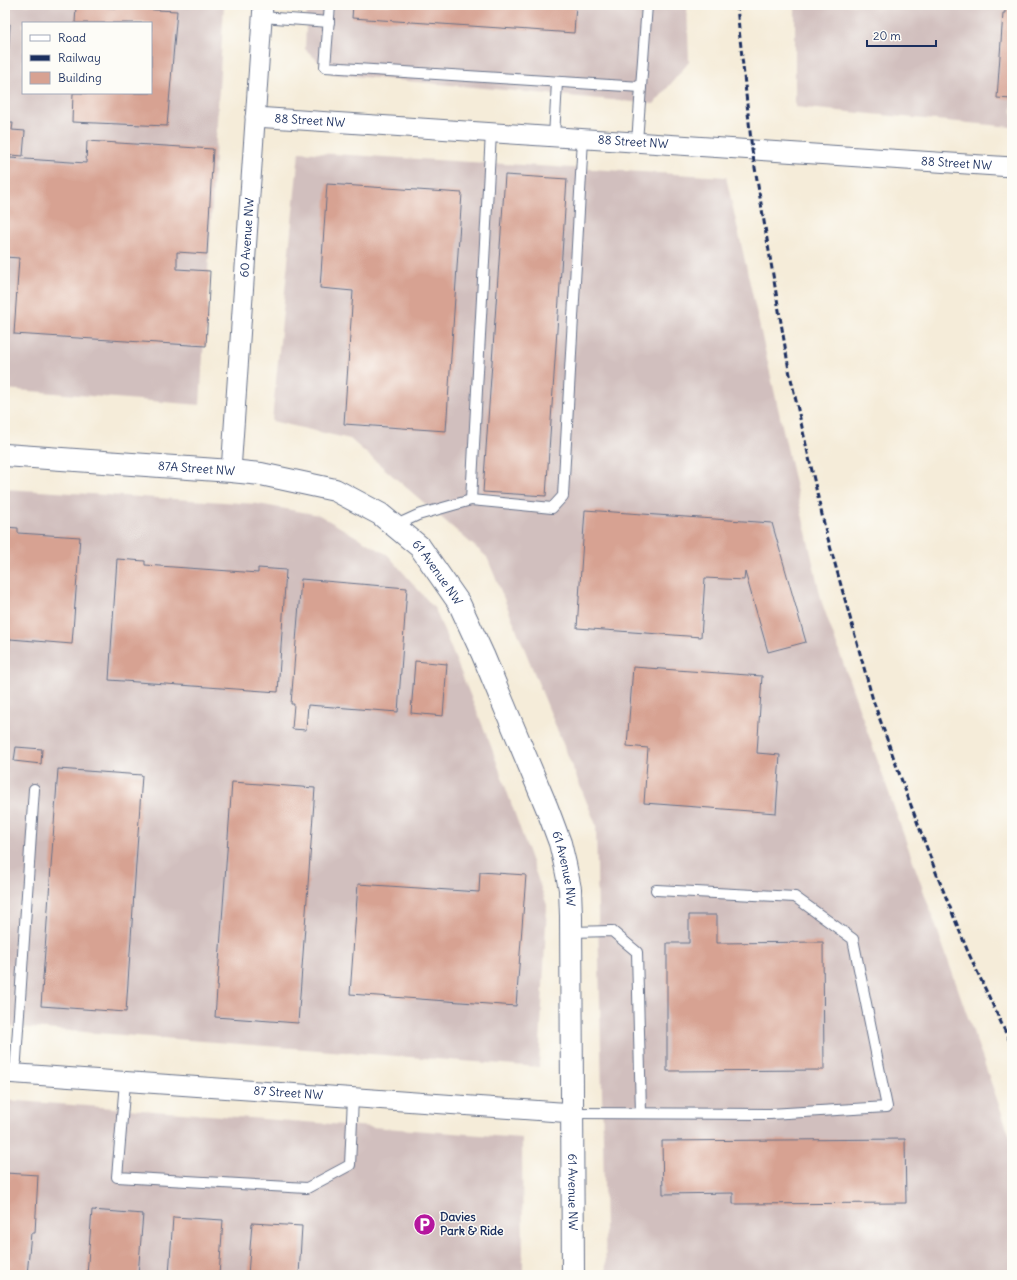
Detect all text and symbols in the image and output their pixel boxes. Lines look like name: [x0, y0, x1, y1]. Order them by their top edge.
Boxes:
legend: [22, 22, 152, 94]
scale bar: [867, 22, 936, 48]
text: 20 m: [873, 28, 901, 43]
text: Road: [58, 30, 86, 45]
text: Railway: [58, 50, 101, 65]
text: Building: [58, 70, 102, 85]
street label: 88 Street NW: [274, 110, 346, 130]
street label: 88 Street NW: [597, 132, 669, 151]
street label: 88 Street NW: [921, 153, 992, 173]
street label: 60 Avenue NW: [236, 197, 257, 278]
street label: 87A Street NW: [158, 458, 236, 478]
street label: 61 Avenue NW: [410, 536, 466, 608]
street label: 61 Avenue NW: [549, 829, 579, 907]
street label: 87 Street NW: [253, 1083, 324, 1102]
street label: 61 Avenue NW: [565, 1153, 581, 1230]
place label: Davies Park & Ride: [440, 1209, 504, 1238]
parking icon: Davies Park & Ride: [411, 1211, 437, 1237]

